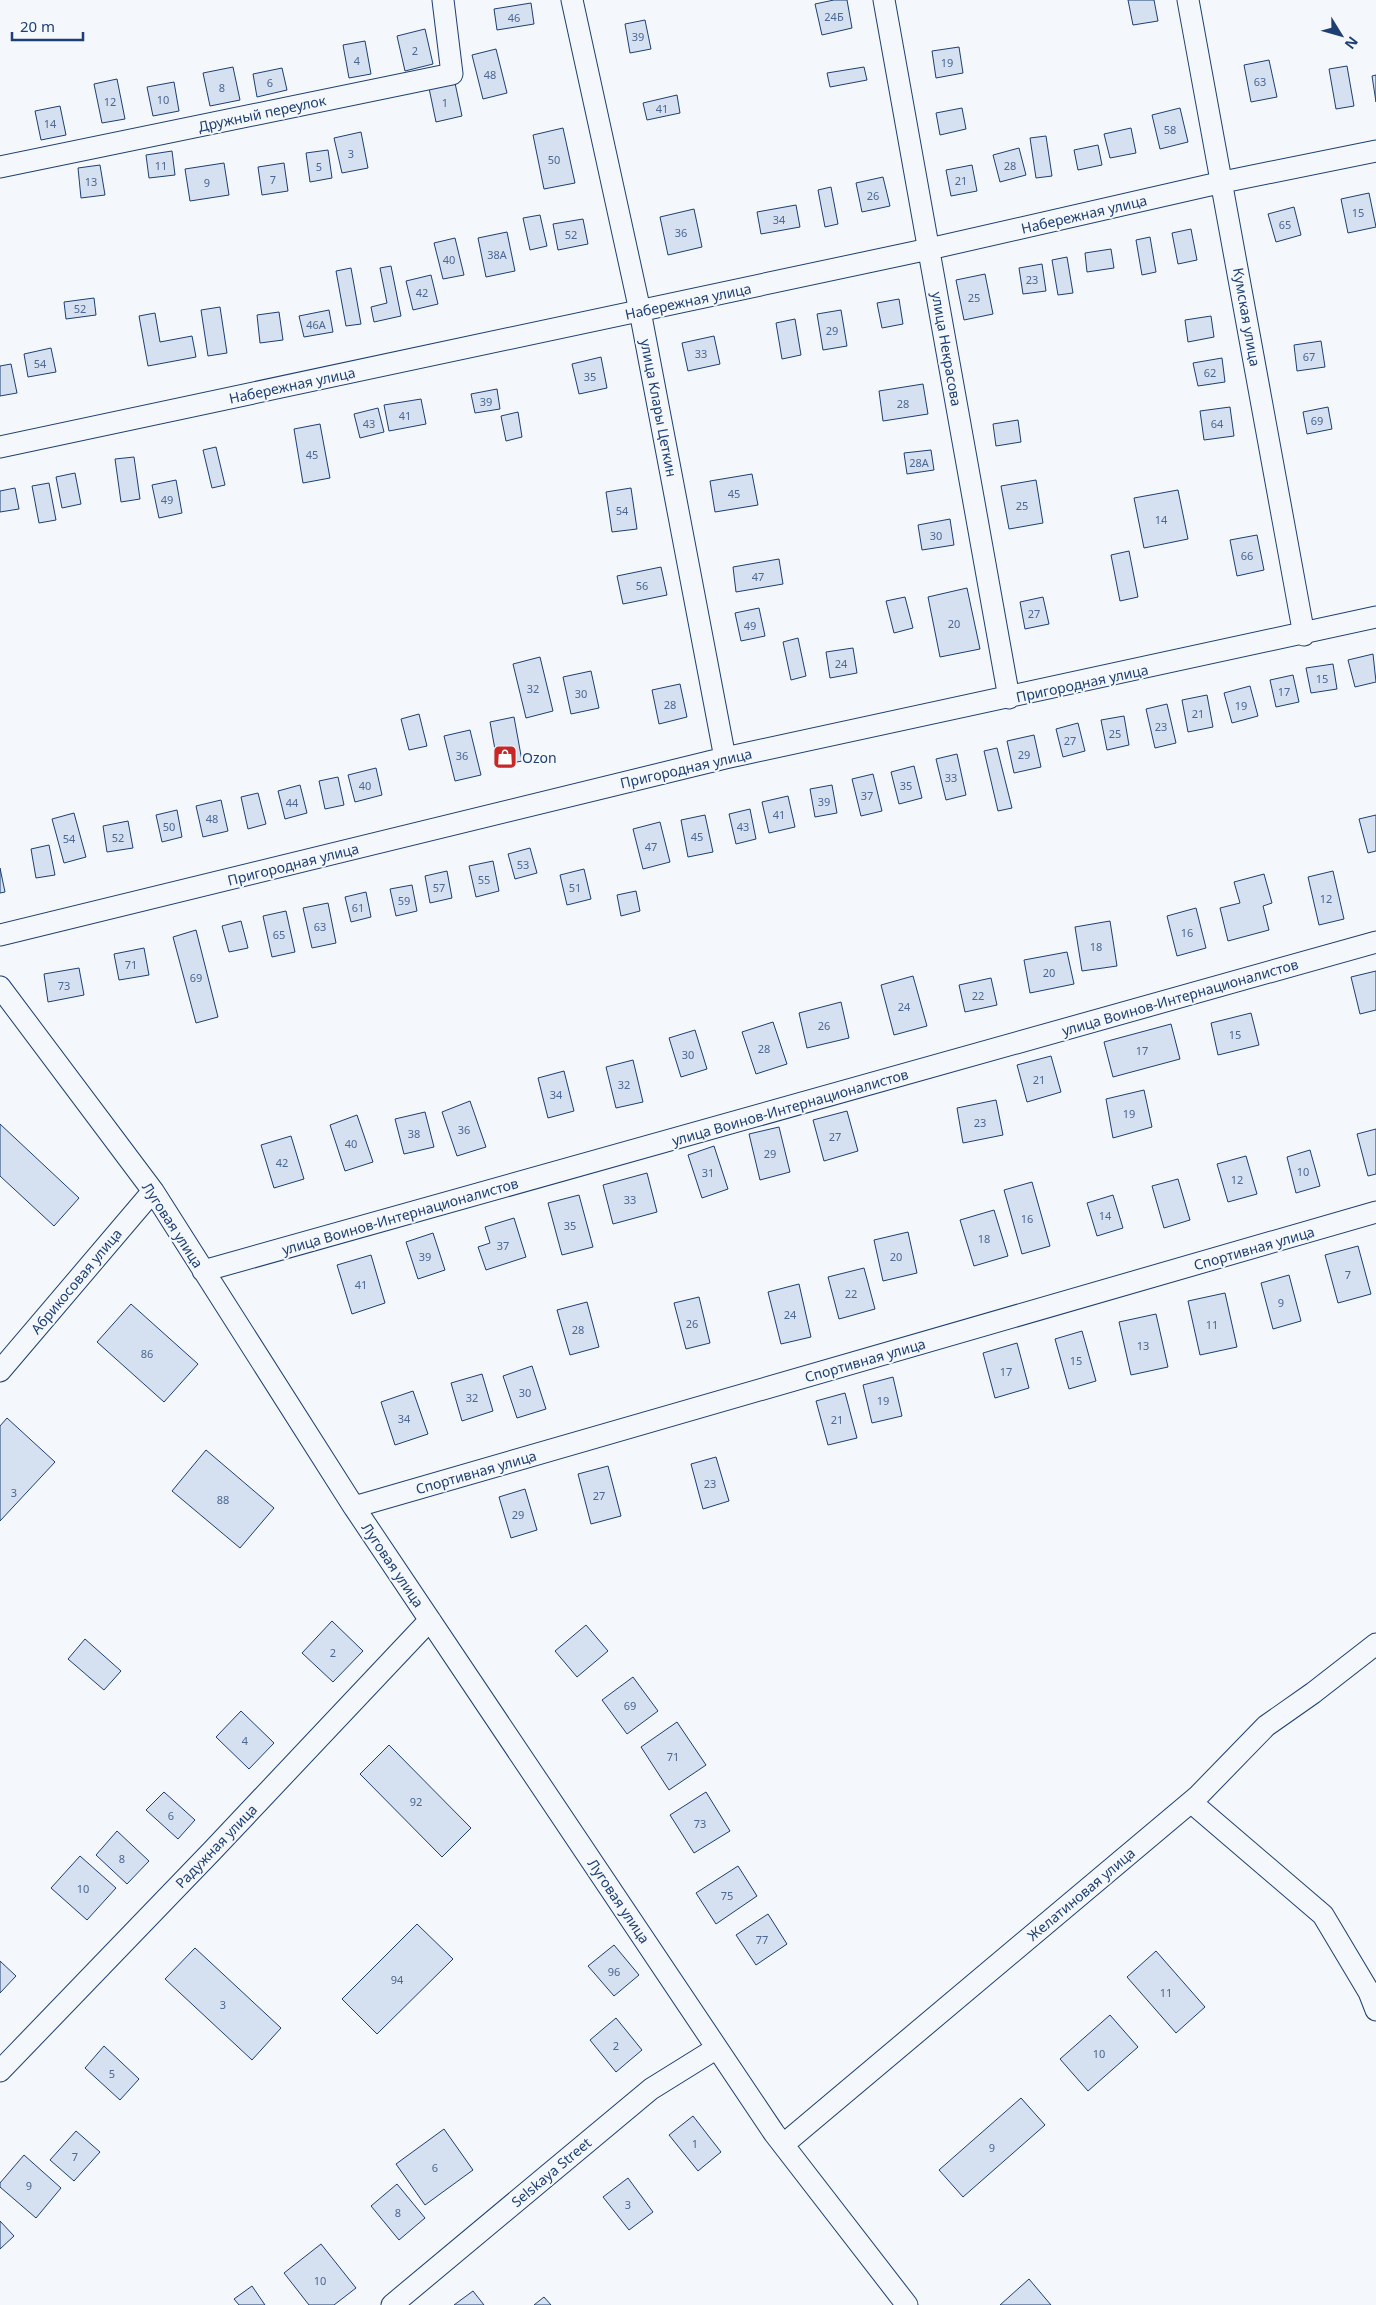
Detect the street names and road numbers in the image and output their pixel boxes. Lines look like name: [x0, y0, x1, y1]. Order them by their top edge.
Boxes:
street label: Дружный переулок: [196, 90, 328, 136]
street label: Набережная улица: [1019, 190, 1149, 238]
street label: Кумская улица: [1229, 266, 1265, 368]
street label: Набережная улица: [623, 278, 753, 324]
street label: улица Некрасова: [928, 290, 966, 408]
street label: улица Клары Цеткин: [636, 337, 682, 479]
street label: Набережная улица: [227, 362, 357, 408]
street label: Пригородная улица: [1014, 660, 1150, 706]
street label: Пригородная улица: [618, 744, 754, 792]
street label: Пригородная улица: [225, 838, 361, 890]
street label: улица Воинов-Интернационалистов: [1059, 954, 1301, 1040]
street label: улица Воинов-Интернационалистов: [669, 1064, 911, 1150]
street label: улица Воинов-Интернационалистов: [279, 1173, 521, 1259]
street label: Луговая улица: [138, 1179, 208, 1271]
street label: Спортивная улица: [1191, 1222, 1317, 1274]
street label: Абрикосовая улица: [26, 1224, 126, 1338]
street label: Спортивная улица: [802, 1334, 928, 1386]
street label: Спортивная улица: [413, 1446, 539, 1498]
street label: Луговая улица: [358, 1519, 428, 1611]
street label: Радужная улица: [171, 1800, 261, 1892]
street label: Желатиновая улица: [1023, 1843, 1139, 1945]
street label: Луговая улица: [584, 1855, 654, 1947]
street label: Selskaya Street: [507, 2133, 595, 2211]

